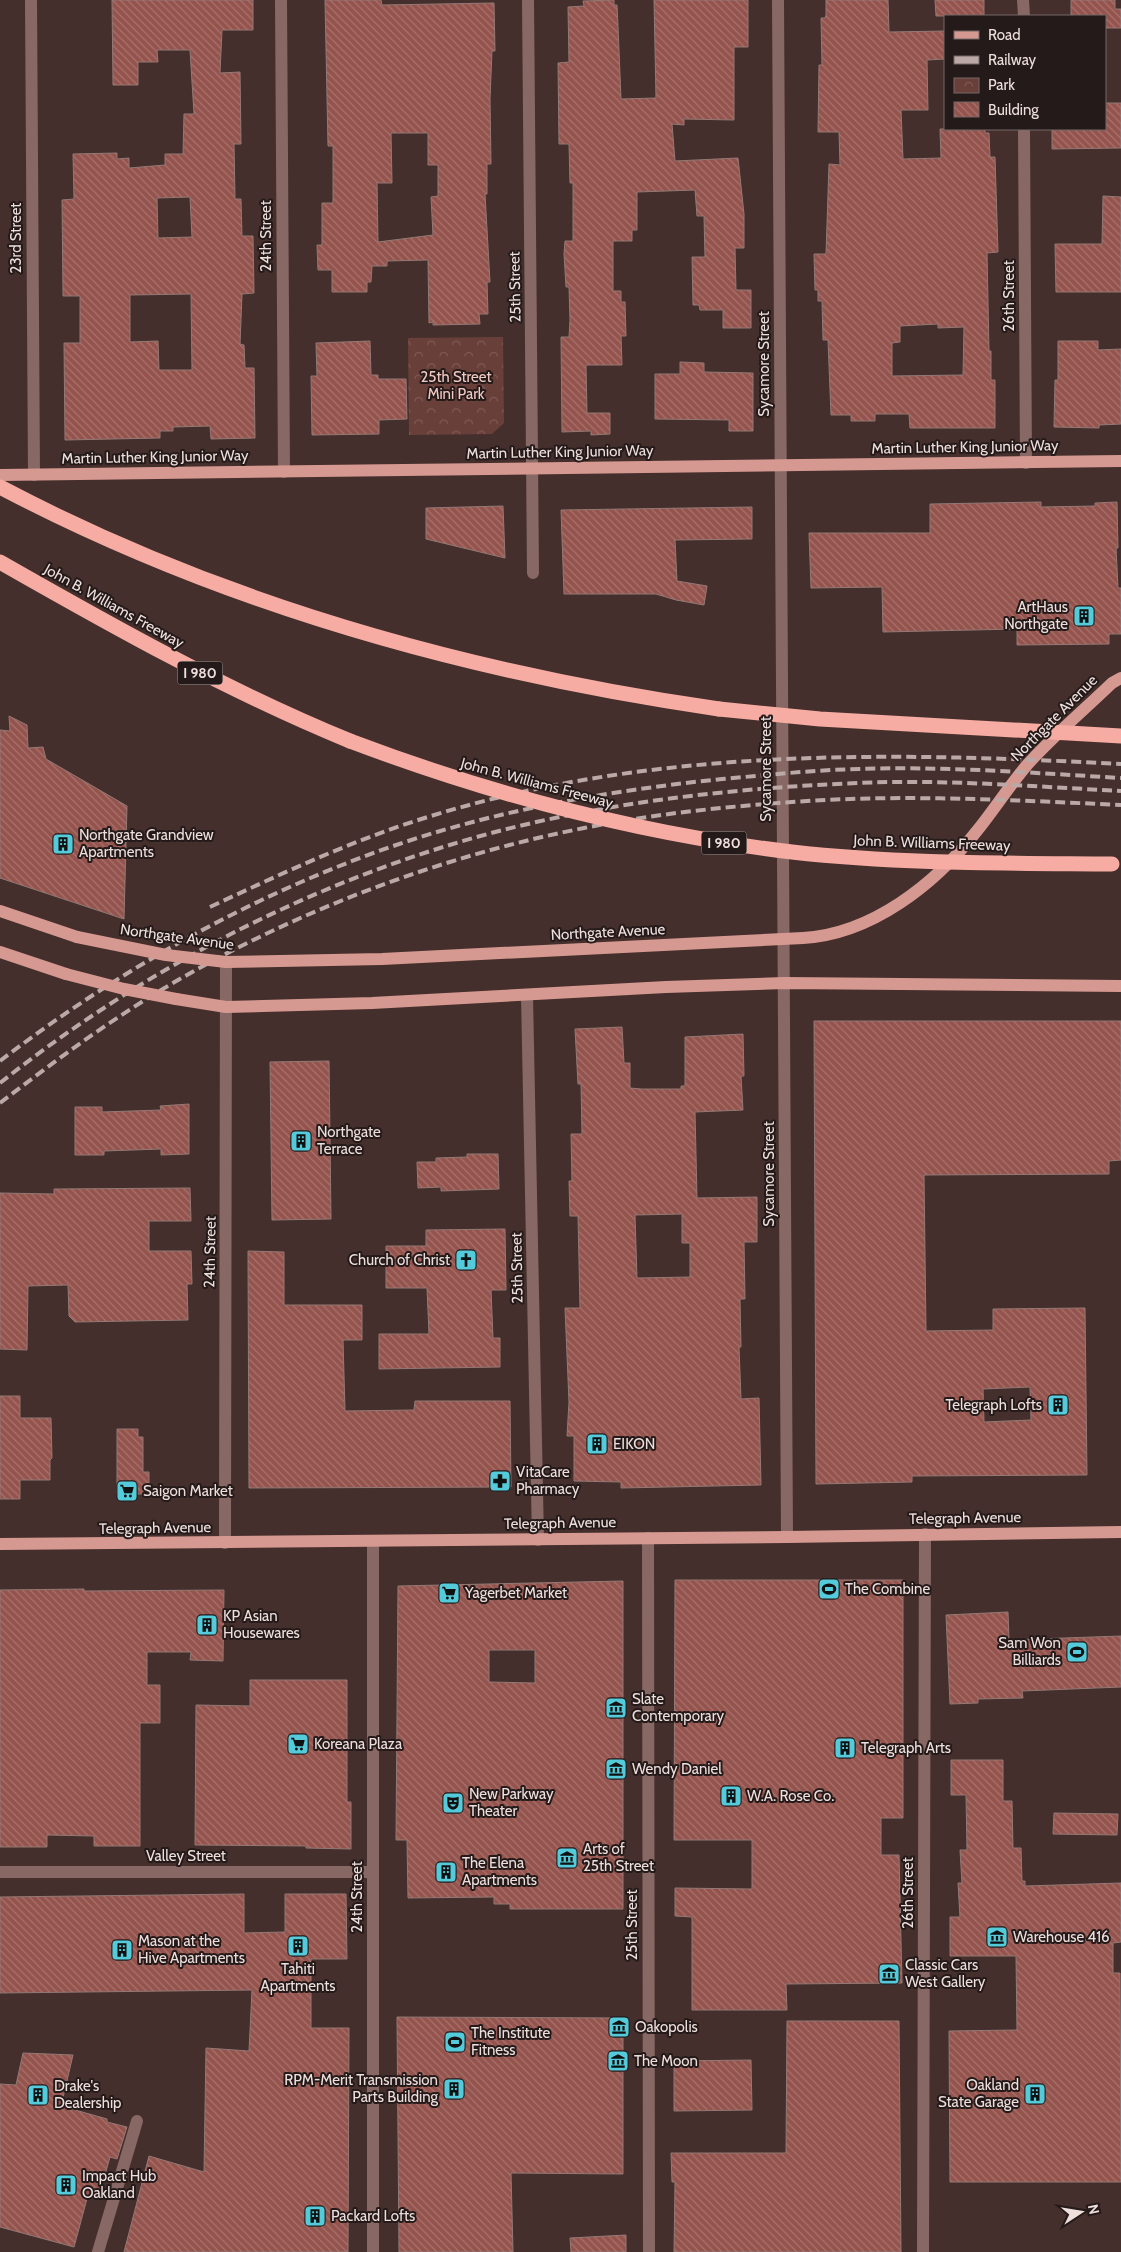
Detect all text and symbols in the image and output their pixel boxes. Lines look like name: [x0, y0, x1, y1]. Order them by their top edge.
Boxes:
legend: [944, 15, 1106, 130]
text: Road: [988, 26, 1021, 44]
text: Railway: [988, 51, 1037, 69]
text: Park: [988, 76, 1015, 94]
text: Building: [988, 101, 1039, 119]
street label: 24th Street: [257, 200, 275, 272]
street label: 23rd Street: [7, 203, 25, 273]
street label: 25th Street: [505, 251, 525, 323]
street label: 26th Street: [1000, 260, 1018, 332]
street label: Sycamore Street: [755, 311, 773, 417]
park label: 25th Street Mini Park: [420, 368, 492, 403]
street label: Martin Luther King Junior Way: [871, 436, 1059, 458]
street label: Martin Luther King Junior Way: [466, 441, 654, 463]
street label: Martin Luther King Junior Way: [61, 446, 249, 468]
street label: John B. Williams Freeway: [40, 560, 187, 652]
place label: ArtHaus Northgate: [1004, 598, 1068, 633]
building icon: ArtHaus Northgate: [1072, 604, 1096, 628]
road number: I 980: [178, 661, 222, 684]
street label: Northgate Avenue: [1007, 671, 1101, 765]
street label: Sycamore Street: [757, 716, 775, 822]
street label: John B. Williams Freeway: [458, 754, 616, 812]
place label: Northgate Grandview Apartments: [79, 826, 214, 861]
road number: I 980: [702, 831, 746, 854]
street label: John B. Williams Freeway: [852, 831, 1011, 855]
building icon: Northgate Grandview Apartments: [51, 832, 75, 856]
street label: Northgate Avenue: [119, 920, 235, 954]
street label: Northgate Avenue: [550, 920, 666, 944]
street label: Sycamore Street: [760, 1121, 778, 1227]
place label: Northgate Terrace: [317, 1123, 381, 1158]
building icon: Northgate Terrace: [289, 1129, 313, 1153]
street label: 24th Street: [200, 1216, 220, 1288]
street label: 25th Street: [507, 1232, 527, 1304]
church icon: Church of Christ: [454, 1248, 478, 1272]
place label: Church of Christ: [349, 1251, 450, 1269]
building icon: Telegraph Lofts: [1046, 1393, 1070, 1417]
place label: Telegraph Lofts: [945, 1396, 1042, 1414]
building icon: EIKON: [585, 1432, 609, 1456]
place label: EIKON: [613, 1435, 655, 1453]
place label: VitaCare Pharmacy: [516, 1463, 580, 1498]
pharmacy icon: VitaCare Pharmacy: [488, 1469, 512, 1493]
supermarket icon: Saigon Market: [115, 1479, 139, 1503]
place label: Saigon Market: [143, 1482, 233, 1500]
street label: Telegraph Avenue: [909, 1508, 1022, 1528]
street label: Telegraph Avenue: [504, 1513, 617, 1533]
street label: Telegraph Avenue: [99, 1518, 212, 1538]
sports icon: The Combine: [817, 1577, 841, 1601]
place label: The Combine: [845, 1580, 930, 1598]
supermarket icon: Yagerbet Market: [437, 1581, 461, 1605]
place label: Yagerbet Market: [464, 1584, 567, 1602]
place label: KP Asian Housewares: [223, 1607, 300, 1642]
building icon: KP Asian Housewares: [195, 1613, 219, 1637]
place label: Sam Won Billiards: [998, 1634, 1061, 1669]
sports icon: Sam Won Billiards: [1065, 1640, 1089, 1664]
place label: Slate Contemporary: [632, 1690, 725, 1725]
museum icon: Slate Contemporary: [604, 1696, 628, 1720]
supermarket icon: Koreana Plaza: [286, 1732, 310, 1756]
place label: Koreana Plaza: [314, 1735, 403, 1753]
building icon: Telegraph Arts: [833, 1736, 857, 1760]
place label: Telegraph Arts: [861, 1739, 951, 1757]
museum icon: Wendy Daniel: [604, 1757, 628, 1781]
place label: Wendy Daniel: [632, 1760, 722, 1778]
building icon: W.A. Rose Co.: [719, 1784, 743, 1808]
place label: New Parkway Theater: [469, 1785, 554, 1820]
place label: W.A. Rose Co.: [747, 1787, 834, 1805]
theatre icon: New Parkway Theater: [441, 1791, 465, 1815]
place label: Arts of 25th Street: [583, 1840, 654, 1875]
museum icon: Arts of 25th Street: [555, 1846, 579, 1870]
street label: Valley Street: [146, 1847, 226, 1865]
place label: The Elena Apartments: [462, 1854, 537, 1889]
street label: 26th Street: [899, 1857, 917, 1929]
building icon: The Elena Apartments: [434, 1860, 458, 1884]
street label: 24th Street: [348, 1861, 366, 1933]
street label: 25th Street: [623, 1889, 641, 1961]
museum icon: Warehouse 416: [985, 1925, 1009, 1949]
place label: Warehouse 416: [1013, 1928, 1110, 1946]
place label: Mason at the Hive Apartments: [138, 1932, 245, 1967]
building icon: Tahiti Apartments: [286, 1934, 310, 1958]
building icon: Mason at the Hive Apartments: [110, 1938, 134, 1962]
place label: Classic Cars West Gallery: [905, 1956, 986, 1991]
place label: Tahiti Apartments: [261, 1960, 335, 1995]
museum icon: Classic Cars West Gallery: [877, 1962, 901, 1986]
museum icon: Oakopolis: [607, 2015, 631, 2039]
place label: Oakopolis: [635, 2018, 698, 2036]
place label: The Institute Fitness: [471, 2024, 551, 2059]
sports icon: The Institute Fitness: [443, 2030, 467, 2054]
museum icon: The Moon: [606, 2049, 630, 2073]
place label: The Moon: [634, 2052, 698, 2070]
place label: RPM-Merit Transmission Parts Building: [284, 2071, 439, 2106]
place label: Oakland State Garage: [938, 2076, 1019, 2111]
place label: Drake's Dealership: [54, 2077, 121, 2112]
building icon: RPM-Merit Transmission Parts Building: [442, 2077, 466, 2101]
building icon: Oakland State Garage: [1023, 2082, 1047, 2106]
building icon: Drake's Dealership: [26, 2083, 50, 2107]
place label: Impact Hub Oakland: [82, 2167, 156, 2202]
building icon: Impact Hub Oakland: [54, 2173, 78, 2197]
north arrow: [1056, 2187, 1106, 2237]
text: N: [1084, 2203, 1104, 2216]
building icon: Packard Lofts: [303, 2204, 327, 2228]
place label: Packard Lofts: [331, 2207, 415, 2225]

